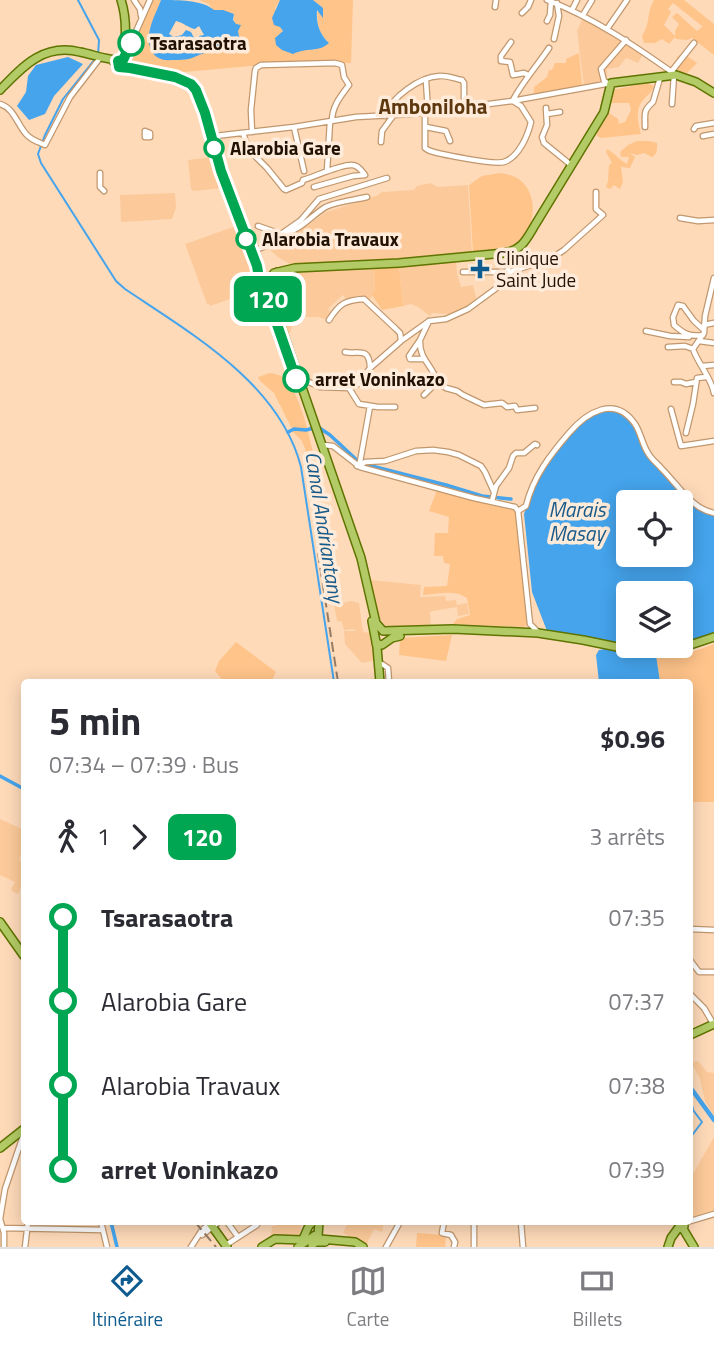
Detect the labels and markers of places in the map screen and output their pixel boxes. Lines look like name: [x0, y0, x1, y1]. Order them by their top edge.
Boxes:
place label: Tsarasaotra: [150, 28, 247, 57]
marker: Tsarasaotra: [118, 30, 144, 56]
place label: Alarobia Gare: [230, 133, 341, 162]
marker: Alarobia Gare: [204, 138, 224, 158]
place label: Alarobia Travaux: [262, 224, 399, 253]
marker: Alarobia Travaux: [236, 229, 256, 249]
place label: Clinique Saint Jude: [496, 243, 576, 294]
marker: Clinique Saint Jude: [470, 259, 490, 279]
place label: arret Voninkazo: [315, 364, 445, 393]
marker: arret Voninkazo: [283, 366, 309, 392]

